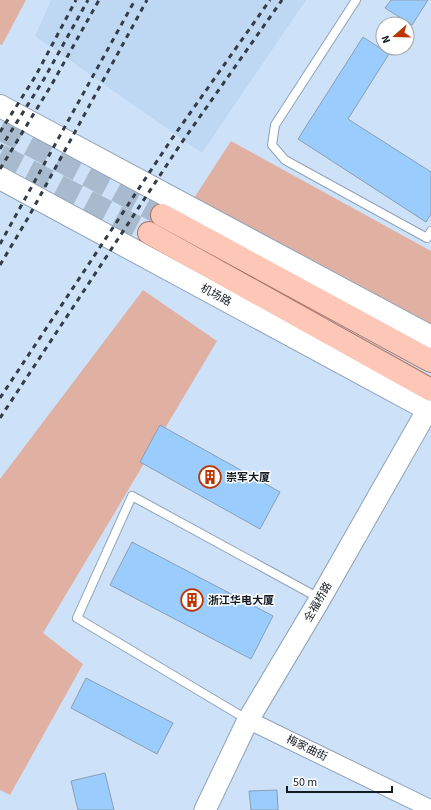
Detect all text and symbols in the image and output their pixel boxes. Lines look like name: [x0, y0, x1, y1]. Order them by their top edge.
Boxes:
north arrow: [375, 16, 415, 56]
text: N: [378, 33, 394, 45]
street label: 机场路: [198, 281, 234, 309]
building icon: 崇军大厦: [197, 464, 223, 490]
place label: 崇军大厦: [226, 470, 270, 485]
street label: 全福桥路: [301, 579, 335, 625]
building icon: 浙江华电大厦: [179, 587, 205, 613]
place label: 浙江华电大厦: [208, 593, 274, 608]
street label: 梅家曲街: [284, 732, 330, 764]
scale bar: [287, 768, 392, 794]
text: 50 m: [293, 774, 317, 791]

